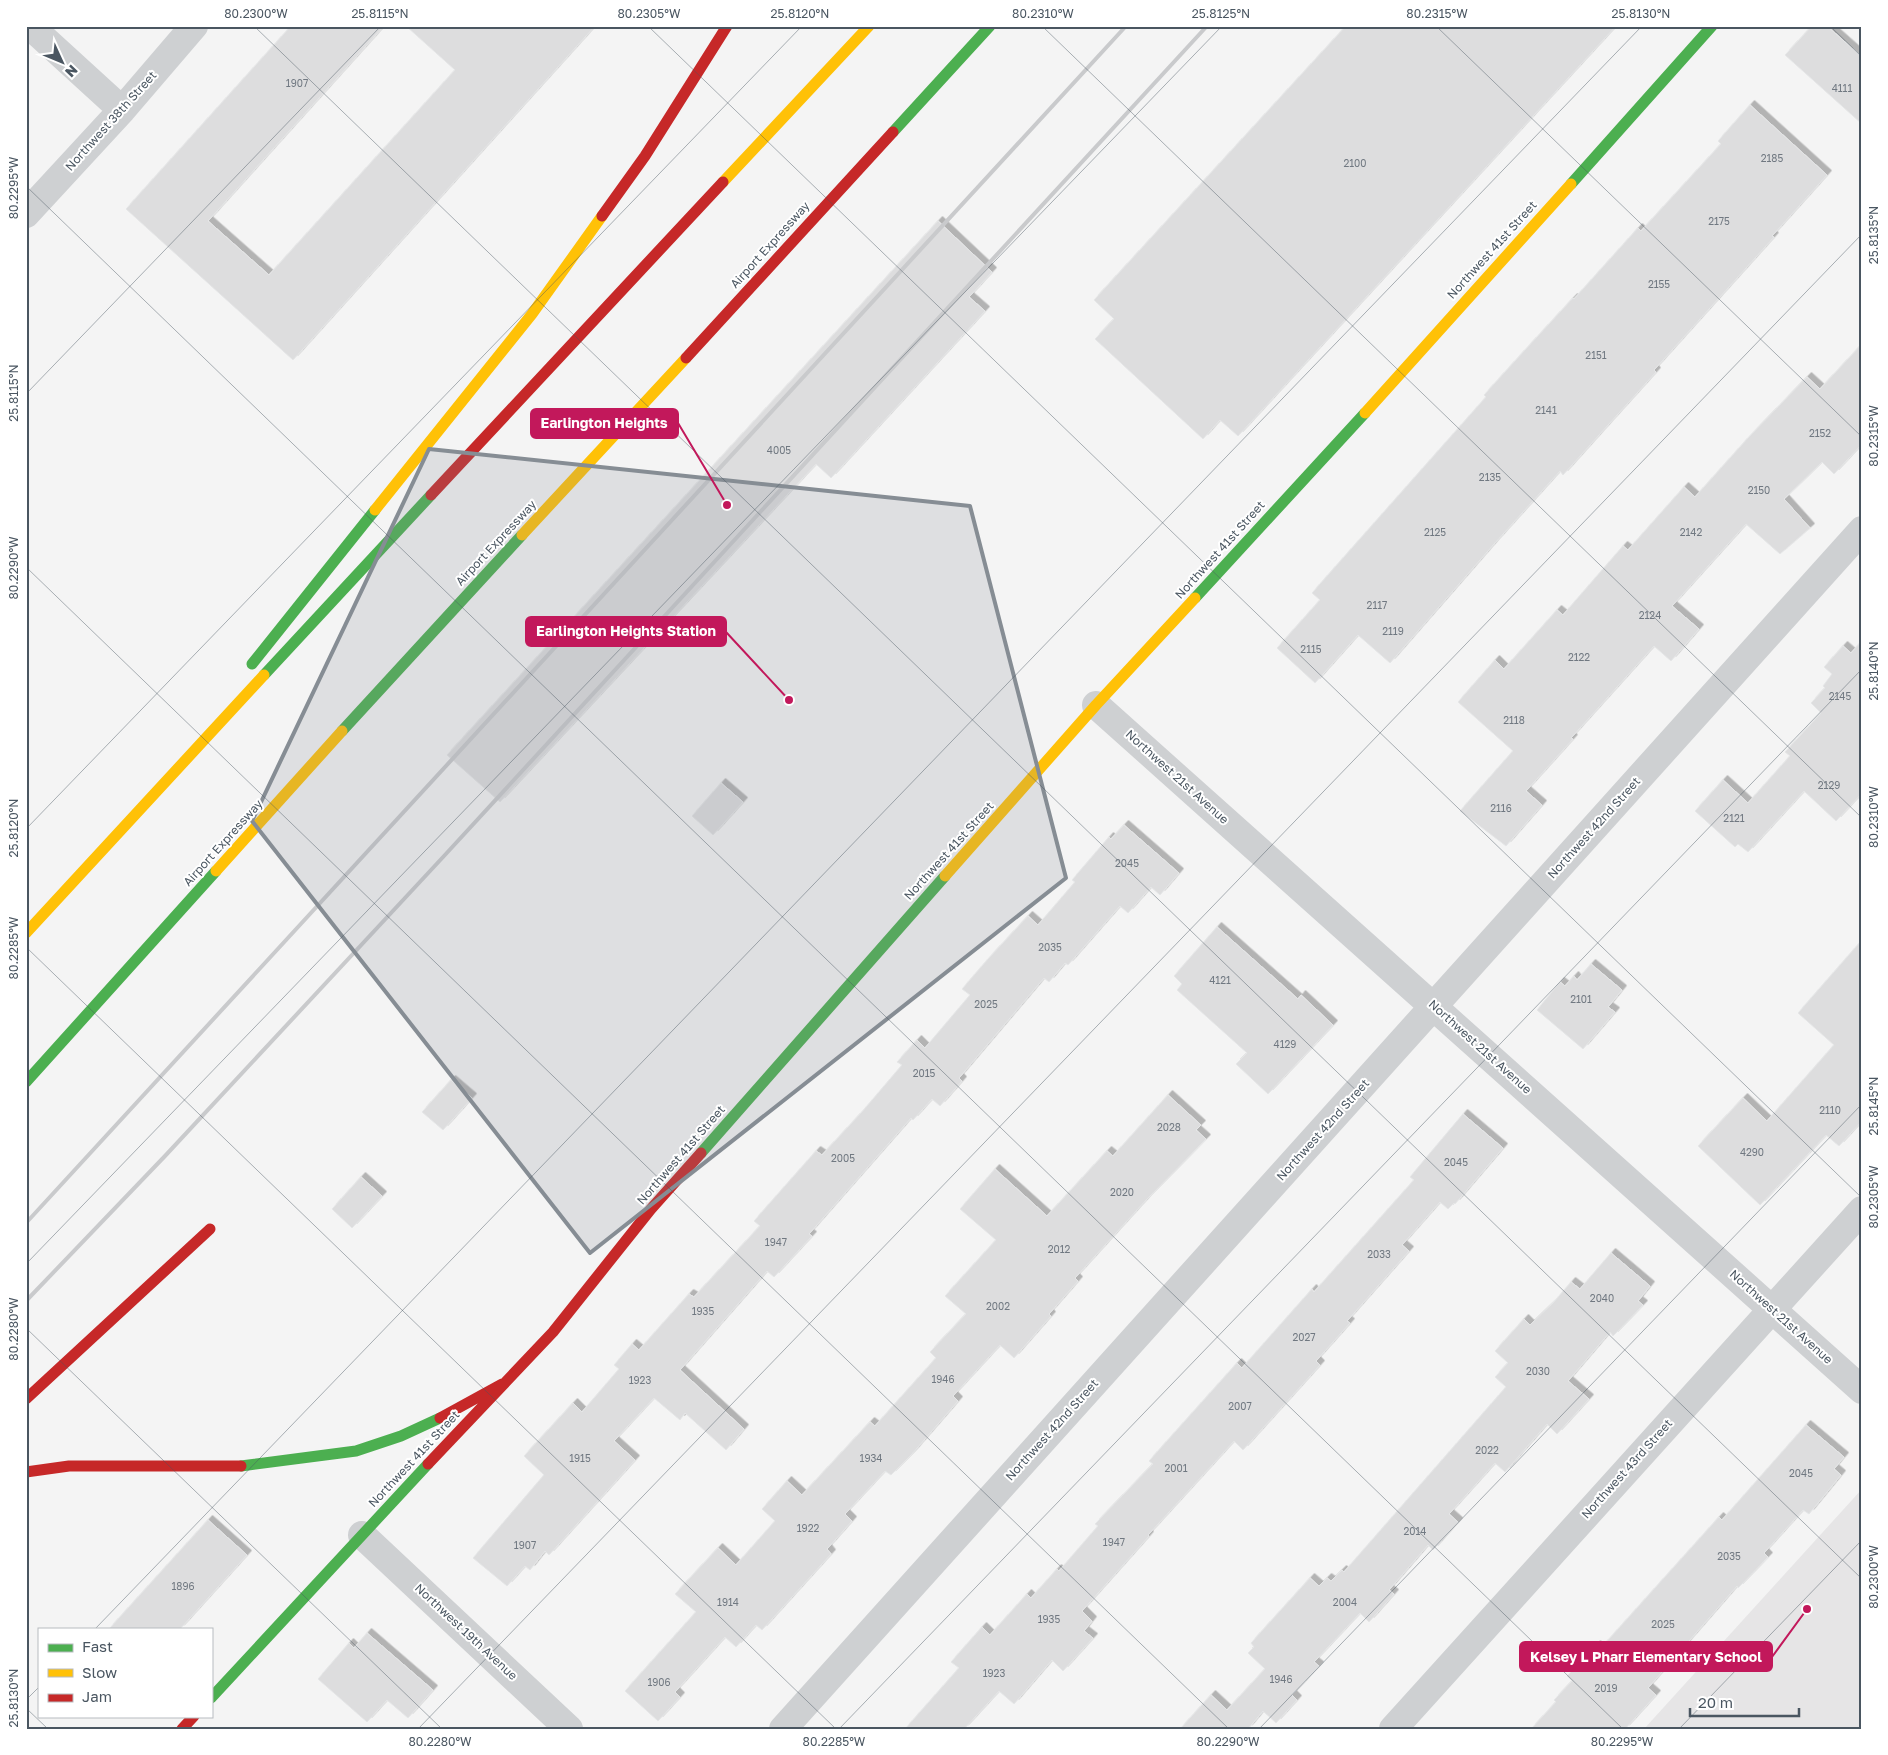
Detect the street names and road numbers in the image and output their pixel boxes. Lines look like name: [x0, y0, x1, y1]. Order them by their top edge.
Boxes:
street label: Northwest 38th Street: [62, 68, 160, 174]
street label: Northwest 41st Street: [1444, 197, 1540, 302]
street label: Airport Expressway: [727, 198, 813, 291]
street label: Airport Expressway: [452, 497, 539, 589]
street label: Northwest 41st Street: [1172, 497, 1268, 602]
street label: Northwest 21st Avenue: [1123, 726, 1232, 827]
street label: Northwest 42nd Street: [1544, 774, 1643, 882]
street label: Airport Expressway: [180, 796, 266, 889]
street label: Northwest 41st Street: [901, 798, 997, 903]
street label: Northwest 21st Avenue: [1426, 996, 1535, 1097]
street label: Northwest 42nd Street: [1273, 1076, 1372, 1184]
street label: Northwest 41st Street: [633, 1102, 728, 1207]
street label: Northwest 21st Avenue: [1727, 1266, 1836, 1367]
street label: Northwest 42nd Street: [1002, 1376, 1101, 1484]
street label: Northwest 41st Street: [365, 1407, 463, 1510]
street label: Northwest 43rd Street: [1578, 1416, 1675, 1522]
street label: Northwest 19th Avenue: [412, 1580, 521, 1683]

